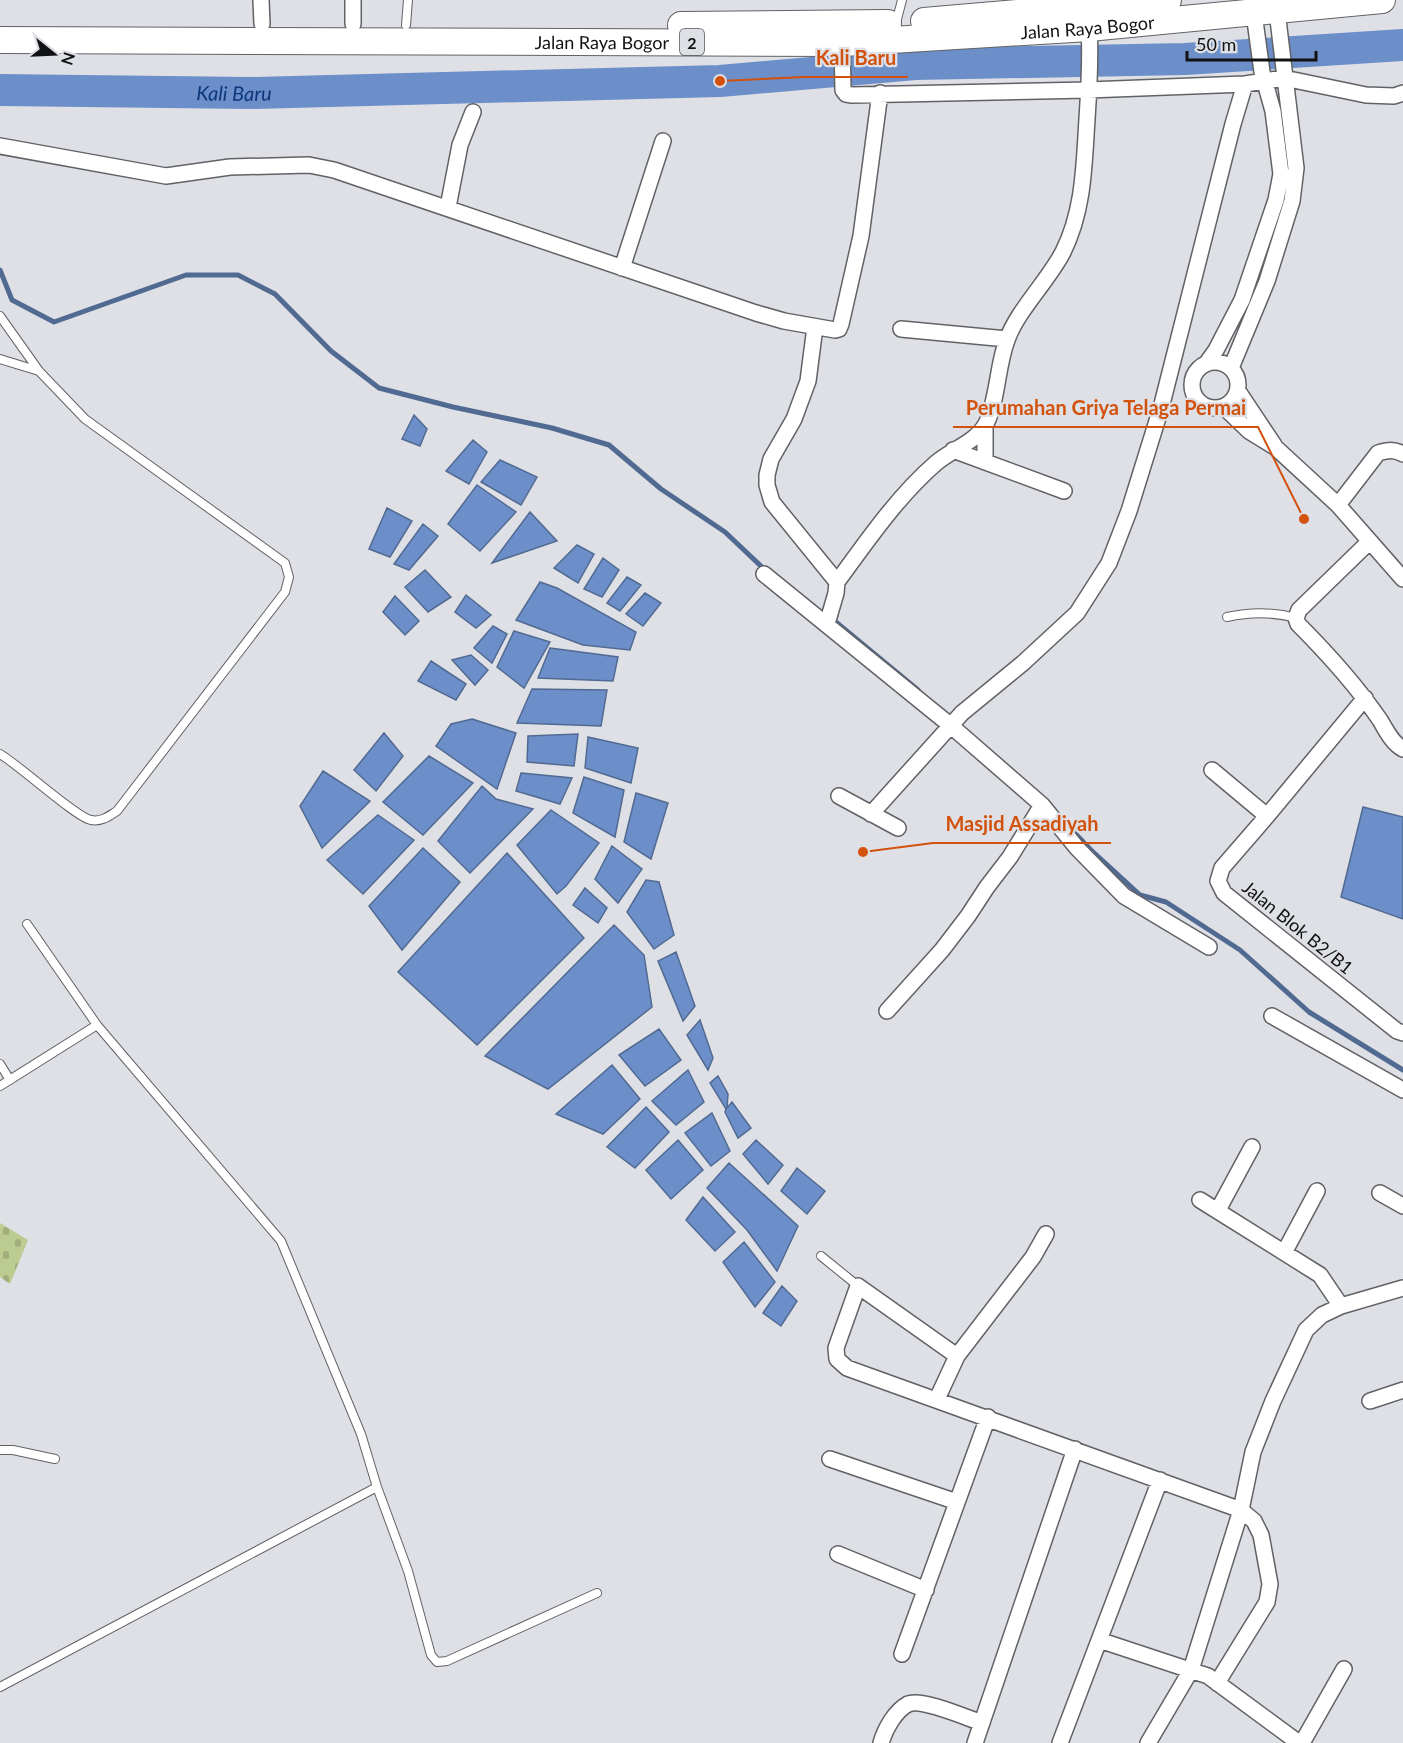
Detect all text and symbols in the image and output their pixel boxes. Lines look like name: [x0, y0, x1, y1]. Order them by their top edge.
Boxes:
street label: Jalan Raya Bogor: [1020, 11, 1156, 43]
north arrow: [24, 24, 84, 84]
scale bar: [1187, 24, 1316, 62]
road number: 2: [680, 29, 704, 55]
street label: Jalan Raya Bogor: [535, 31, 670, 53]
text: 50 m: [1196, 33, 1236, 55]
callout: Kali Baru: [804, 39, 908, 77]
text: Kali Baru: [816, 45, 896, 69]
text: N: [58, 50, 80, 68]
water label: Kali Baru: [196, 80, 272, 105]
callout: Perumahan Griya Telaga Permai: [953, 389, 1258, 427]
text: Perumahan Griya Telaga Permai: [966, 395, 1246, 419]
callout: Masjid Assadiyah: [933, 805, 1111, 843]
text: Masjid Assadiyah: [945, 811, 1099, 835]
street label: Jalan Blok B2/B1: [1238, 876, 1358, 978]

